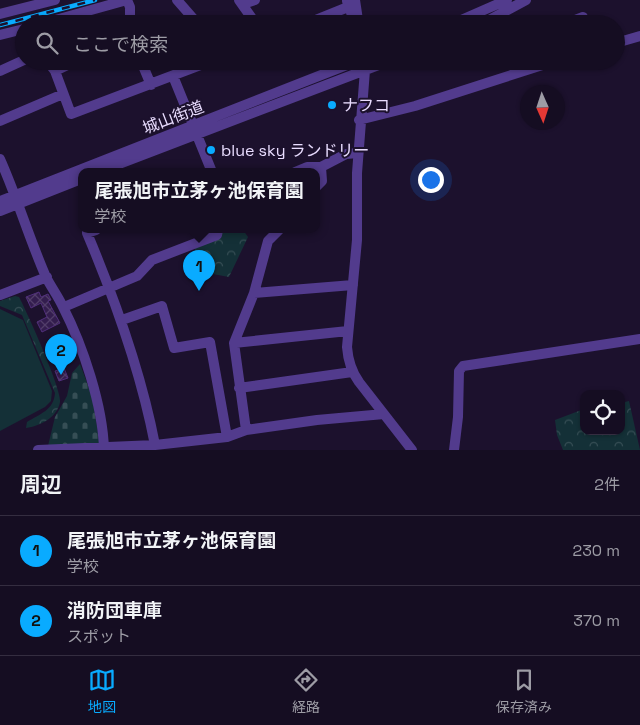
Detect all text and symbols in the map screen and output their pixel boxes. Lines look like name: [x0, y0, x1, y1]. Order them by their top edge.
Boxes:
search box: [15, 15, 625, 70]
icon: search: [33, 29, 61, 57]
text: ここで検索: [73, 32, 168, 57]
north arrow: [520, 85, 565, 130]
place label: ナフコ: [342, 95, 390, 116]
street label: 城山街道: [140, 96, 207, 139]
marker: ナフコ: [326, 99, 338, 111]
place label: blue sky ランドリー: [221, 140, 370, 161]
marker: blue sky ランドリー: [205, 144, 217, 156]
your location: [418, 167, 444, 193]
popup: [78, 168, 320, 233]
text: 尾張旭市立茅ヶ池保育園: [94, 178, 304, 203]
text: 学校: [94, 206, 127, 227]
pin: 1: [183, 250, 215, 291]
pin: 2: [45, 334, 77, 375]
map controls: [580, 390, 625, 435]
button: locate: [580, 390, 625, 435]
text: 周辺: [20, 471, 62, 498]
text: 2件: [594, 474, 620, 495]
text: 尾張旭市立茅ヶ池保育園: [67, 528, 276, 553]
text: 1: [32, 540, 40, 561]
text: 230 m: [573, 540, 620, 561]
text: 学校: [67, 556, 99, 577]
text: 消防団車庫: [67, 598, 162, 623]
text: 2: [31, 610, 41, 631]
text: 370 m: [573, 610, 620, 631]
text: スポット: [67, 626, 131, 647]
tab: 地図: [88, 666, 116, 716]
tab: 経路: [292, 666, 320, 716]
tab: 保存済み: [496, 666, 552, 716]

